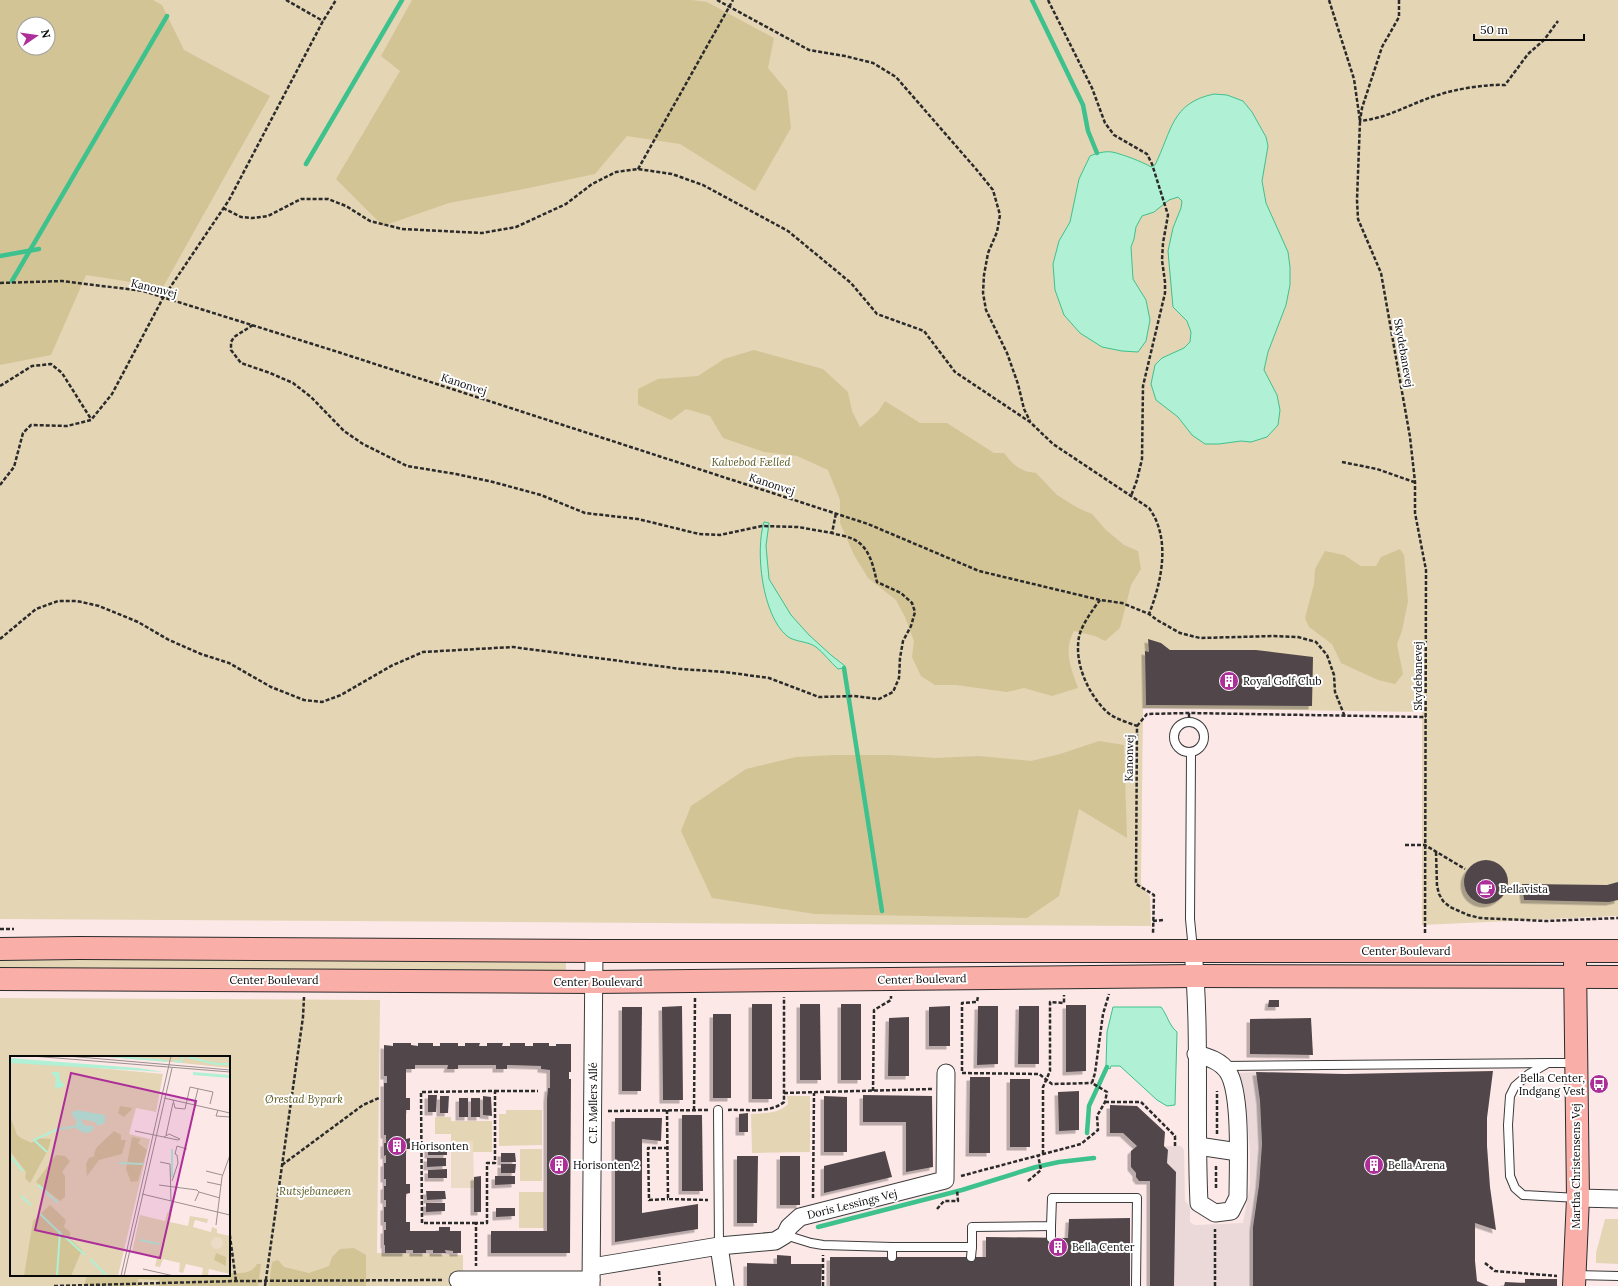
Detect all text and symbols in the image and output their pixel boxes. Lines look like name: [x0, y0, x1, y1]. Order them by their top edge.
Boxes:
north arrow: [16, 16, 56, 56]
scale bar: [1474, 16, 1584, 42]
text: 50 m: [1480, 22, 1508, 37]
text: N: [38, 28, 54, 40]
street label: Kanonvej: [129, 276, 179, 301]
street label: Skydebanevej: [1391, 318, 1417, 388]
street label: Kanonvej: [439, 370, 489, 398]
park label: Kalvebod Fælled: [711, 455, 791, 469]
street label: Kanonvej: [747, 470, 797, 498]
street label: Skydebanevej: [1411, 641, 1425, 711]
building icon: Royal Golf Club: [1218, 670, 1240, 692]
place label: Royal Golf Club: [1243, 674, 1322, 688]
street label: Kanonvej: [1122, 734, 1136, 782]
cafe icon: Bellavista: [1475, 878, 1497, 900]
place label: Bellavista: [1500, 882, 1548, 896]
street label: Center Boulevard: [1361, 944, 1451, 958]
street label: Center Boulevard: [877, 971, 967, 987]
street label: Center Boulevard: [229, 973, 319, 987]
street label: Center Boulevard: [553, 975, 643, 989]
inset map: [10, 1056, 230, 1276]
street label: C.F. Møllers Allé: [586, 1062, 600, 1144]
place label: Bella Center, Indgang Vest: [1519, 1071, 1586, 1098]
bus stop icon: Bella Center, Indgang Vest: [1588, 1073, 1610, 1095]
park label: Ørestad Bypark: [265, 1092, 343, 1106]
street label: Martha Christensens Vej: [1569, 1103, 1583, 1229]
building icon: Horisonten: [386, 1135, 408, 1157]
place label: Horisonten: [411, 1139, 469, 1153]
building icon: Horisonten 2: [548, 1154, 570, 1176]
building icon: Bella Arena: [1363, 1154, 1385, 1176]
place label: Horisonten 2: [573, 1158, 640, 1172]
place label: Bella Arena: [1388, 1158, 1446, 1172]
park label: Rutsjebaneøen: [279, 1184, 351, 1198]
street label: Doris Lessings Vej: [805, 1186, 899, 1222]
building icon: Bella Center: [1047, 1236, 1069, 1258]
place label: Bella Center: [1072, 1240, 1135, 1254]

